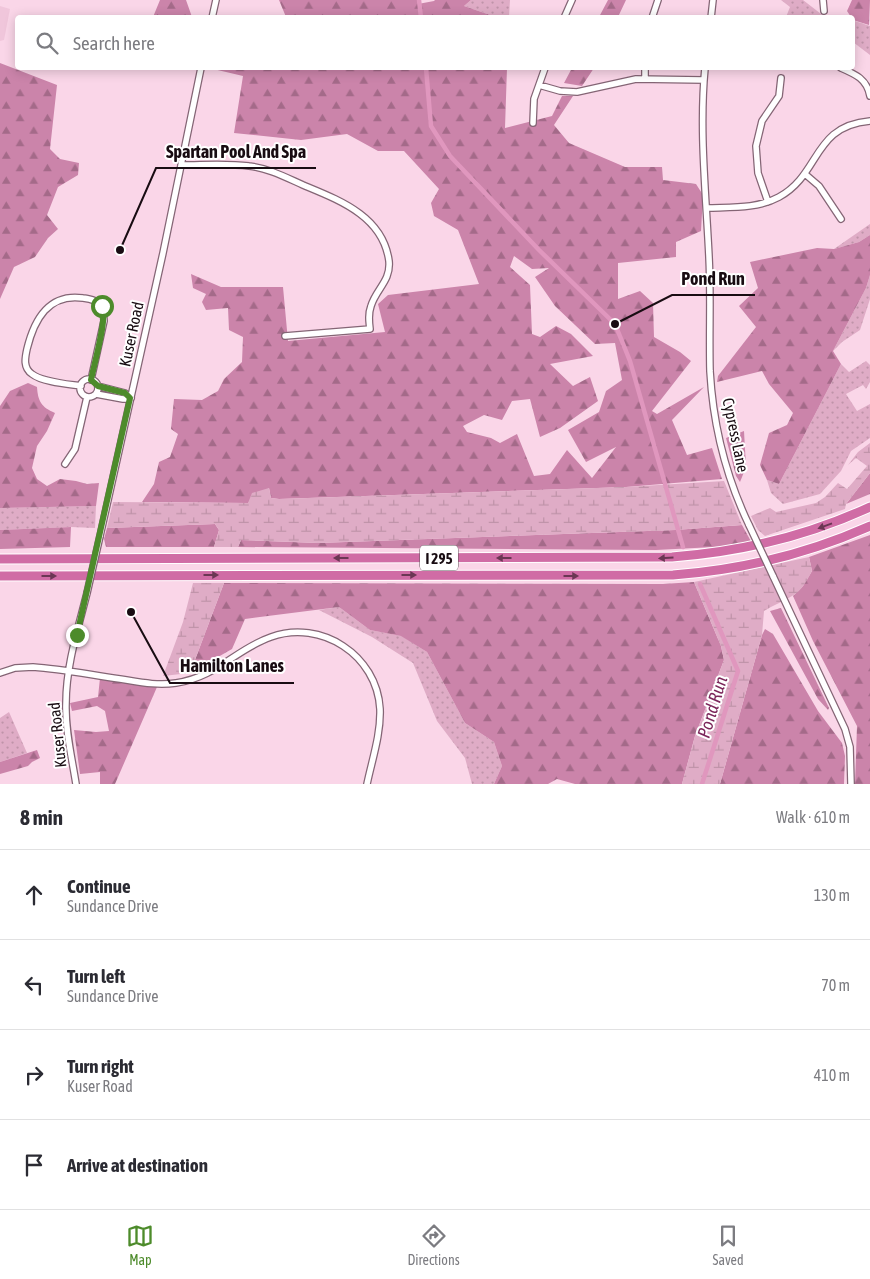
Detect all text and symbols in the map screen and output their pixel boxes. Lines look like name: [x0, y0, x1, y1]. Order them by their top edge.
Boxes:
search box: [15, 15, 855, 70]
icon: search: [33, 29, 61, 57]
text: Search here: [73, 32, 155, 54]
callout: Spartan Pool And Spa: [156, 135, 316, 168]
text: Spartan Pool And Spa: [166, 141, 306, 162]
callout: Pond Run: [672, 262, 755, 295]
text: Pond Run: [681, 268, 745, 289]
route start: [91, 295, 114, 318]
street label: Kuser Road: [115, 300, 147, 368]
street label: Cypress Lane: [718, 396, 753, 474]
one-way arrow: [817, 522, 832, 530]
road number: I 295: [420, 546, 458, 570]
one-way arrow: [333, 554, 349, 562]
one-way arrow: [496, 554, 512, 562]
one-way arrow: [658, 554, 674, 562]
one-way arrow: [203, 571, 219, 579]
one-way arrow: [401, 571, 417, 579]
one-way arrow: [41, 572, 57, 580]
one-way arrow: [563, 572, 579, 580]
route end: [66, 624, 89, 647]
callout: Hamilton Lanes: [170, 650, 294, 683]
text: Hamilton Lanes: [180, 655, 285, 676]
water label: Pond Run: [693, 673, 731, 740]
street label: Kuser Road: [45, 701, 69, 769]
text: 8 min: [20, 805, 63, 829]
text: Walk · 610 m: [776, 808, 850, 826]
text: Continue: [67, 875, 131, 897]
icon: ahead: [20, 881, 48, 909]
text: 130 m: [814, 886, 850, 904]
text: Sundance Drive: [67, 897, 158, 915]
text: Turn left: [67, 965, 125, 987]
icon: left: [20, 971, 48, 999]
text: 70 m: [821, 976, 850, 994]
text: Sundance Drive: [67, 987, 158, 1005]
text: Turn right: [67, 1055, 134, 1077]
icon: right: [20, 1061, 48, 1089]
text: 410 m: [814, 1066, 850, 1084]
text: Kuser Road: [67, 1077, 133, 1095]
icon: arrive: [20, 1151, 48, 1179]
text: Arrive at destination: [67, 1154, 208, 1176]
tab: Map: [126, 1222, 154, 1268]
tab: Directions: [407, 1222, 460, 1268]
tab: Saved: [713, 1222, 744, 1268]

